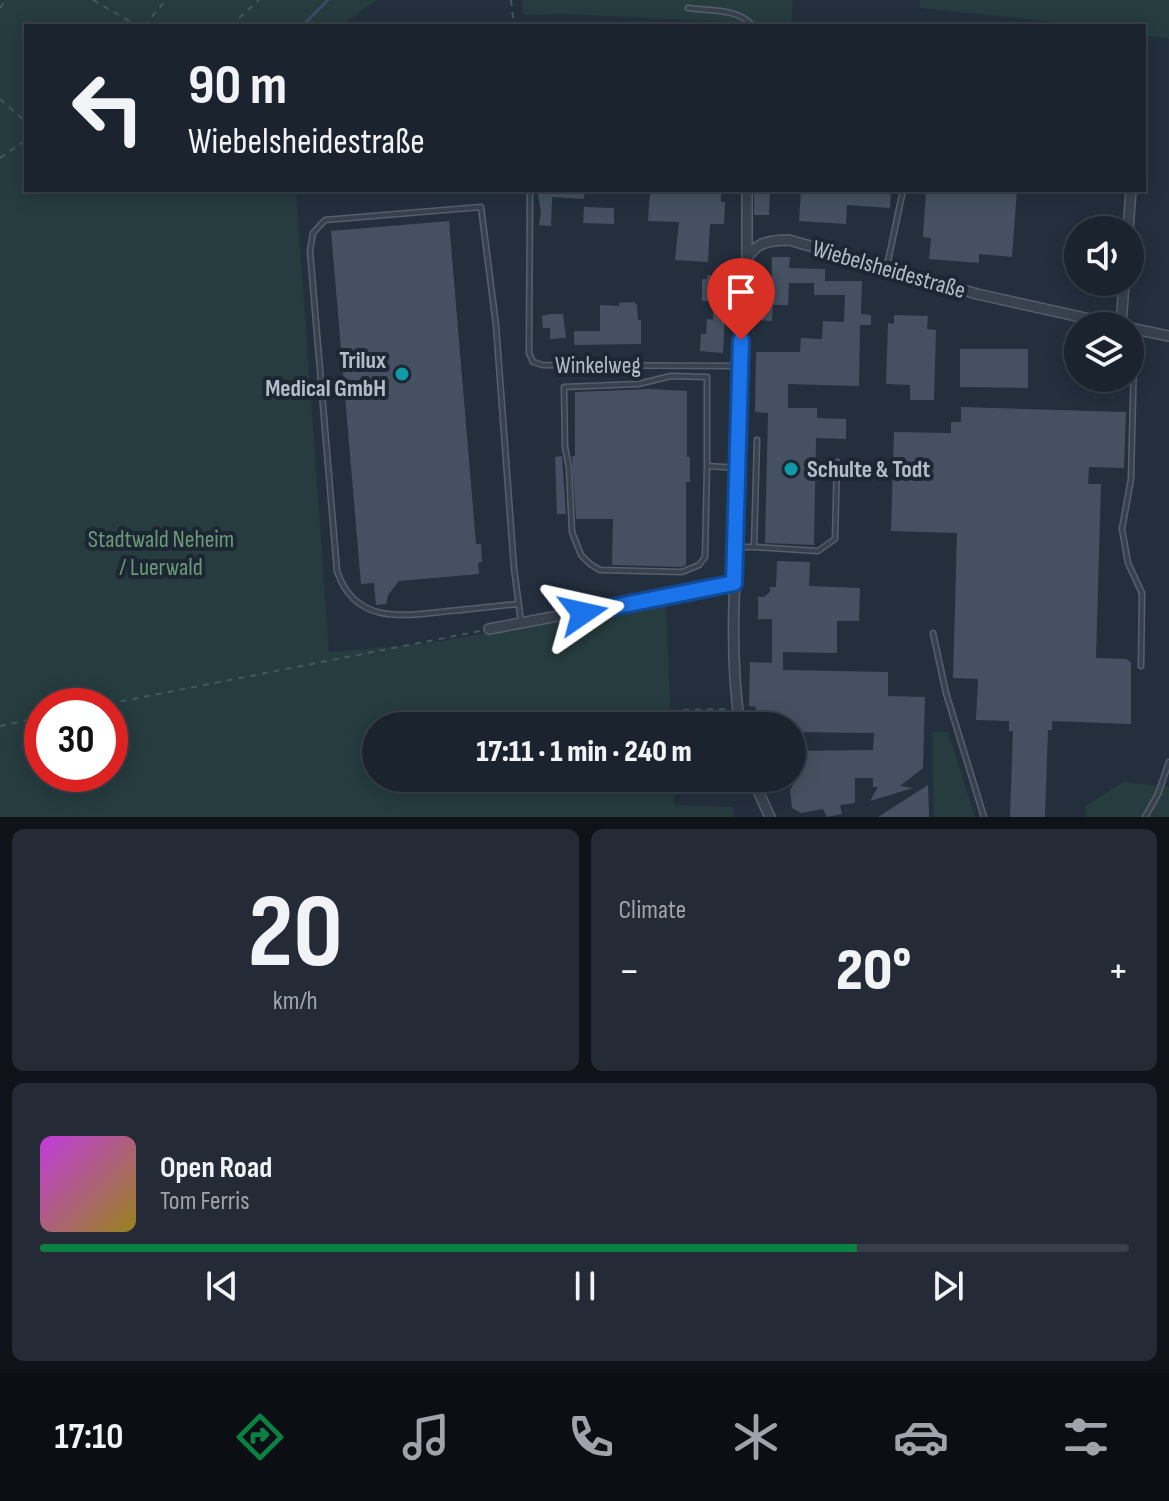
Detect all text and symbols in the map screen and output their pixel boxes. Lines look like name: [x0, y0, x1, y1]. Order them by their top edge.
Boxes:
text: 90 m: [188, 53, 287, 120]
icon: left: [56, 56, 160, 160]
text: Wiebelsheidestraße: [188, 121, 425, 164]
map controls: [1064, 216, 1144, 392]
button: sound: [1064, 216, 1144, 296]
street label: Wiebelsheidestraße: [809, 234, 969, 305]
pin: [707, 258, 775, 340]
icon: arrive: [719, 270, 763, 314]
button: layers: [1064, 312, 1144, 392]
place label: Trilux Medical GmbH: [265, 346, 386, 403]
street label: Winkelweg: [555, 351, 641, 380]
marker: Trilux Medical GmbH: [393, 365, 411, 383]
place label: Schulte & Todt: [807, 455, 930, 484]
marker: Schulte & Todt: [782, 460, 800, 478]
park label: Stadtwald Neheim / Luerwald: [88, 525, 234, 582]
position arrow: [541, 571, 625, 655]
speed limit sign: 30: [24, 688, 128, 792]
text: 17:11 · 1 min · 240 m: [476, 734, 692, 770]
text: 20: [248, 871, 343, 996]
text: Climate: [619, 895, 686, 926]
text: 20°: [836, 935, 912, 1007]
text: −: [619, 945, 640, 998]
text: +: [1107, 945, 1129, 998]
text: km/h: [273, 986, 318, 1017]
text: Open Road: [160, 1150, 272, 1186]
text: Tom Ferris: [160, 1186, 250, 1217]
icon: previous: [200, 1264, 244, 1308]
icon: pause: [563, 1264, 607, 1308]
icon: next: [926, 1264, 970, 1308]
icon: directions: [232, 1409, 288, 1465]
icon: music: [398, 1409, 454, 1465]
icon: phone: [563, 1409, 619, 1465]
icon: climate: [728, 1409, 784, 1465]
icon: car: [893, 1409, 949, 1465]
icon: filters: [1058, 1409, 1114, 1465]
text: 17:10: [55, 1416, 123, 1459]

